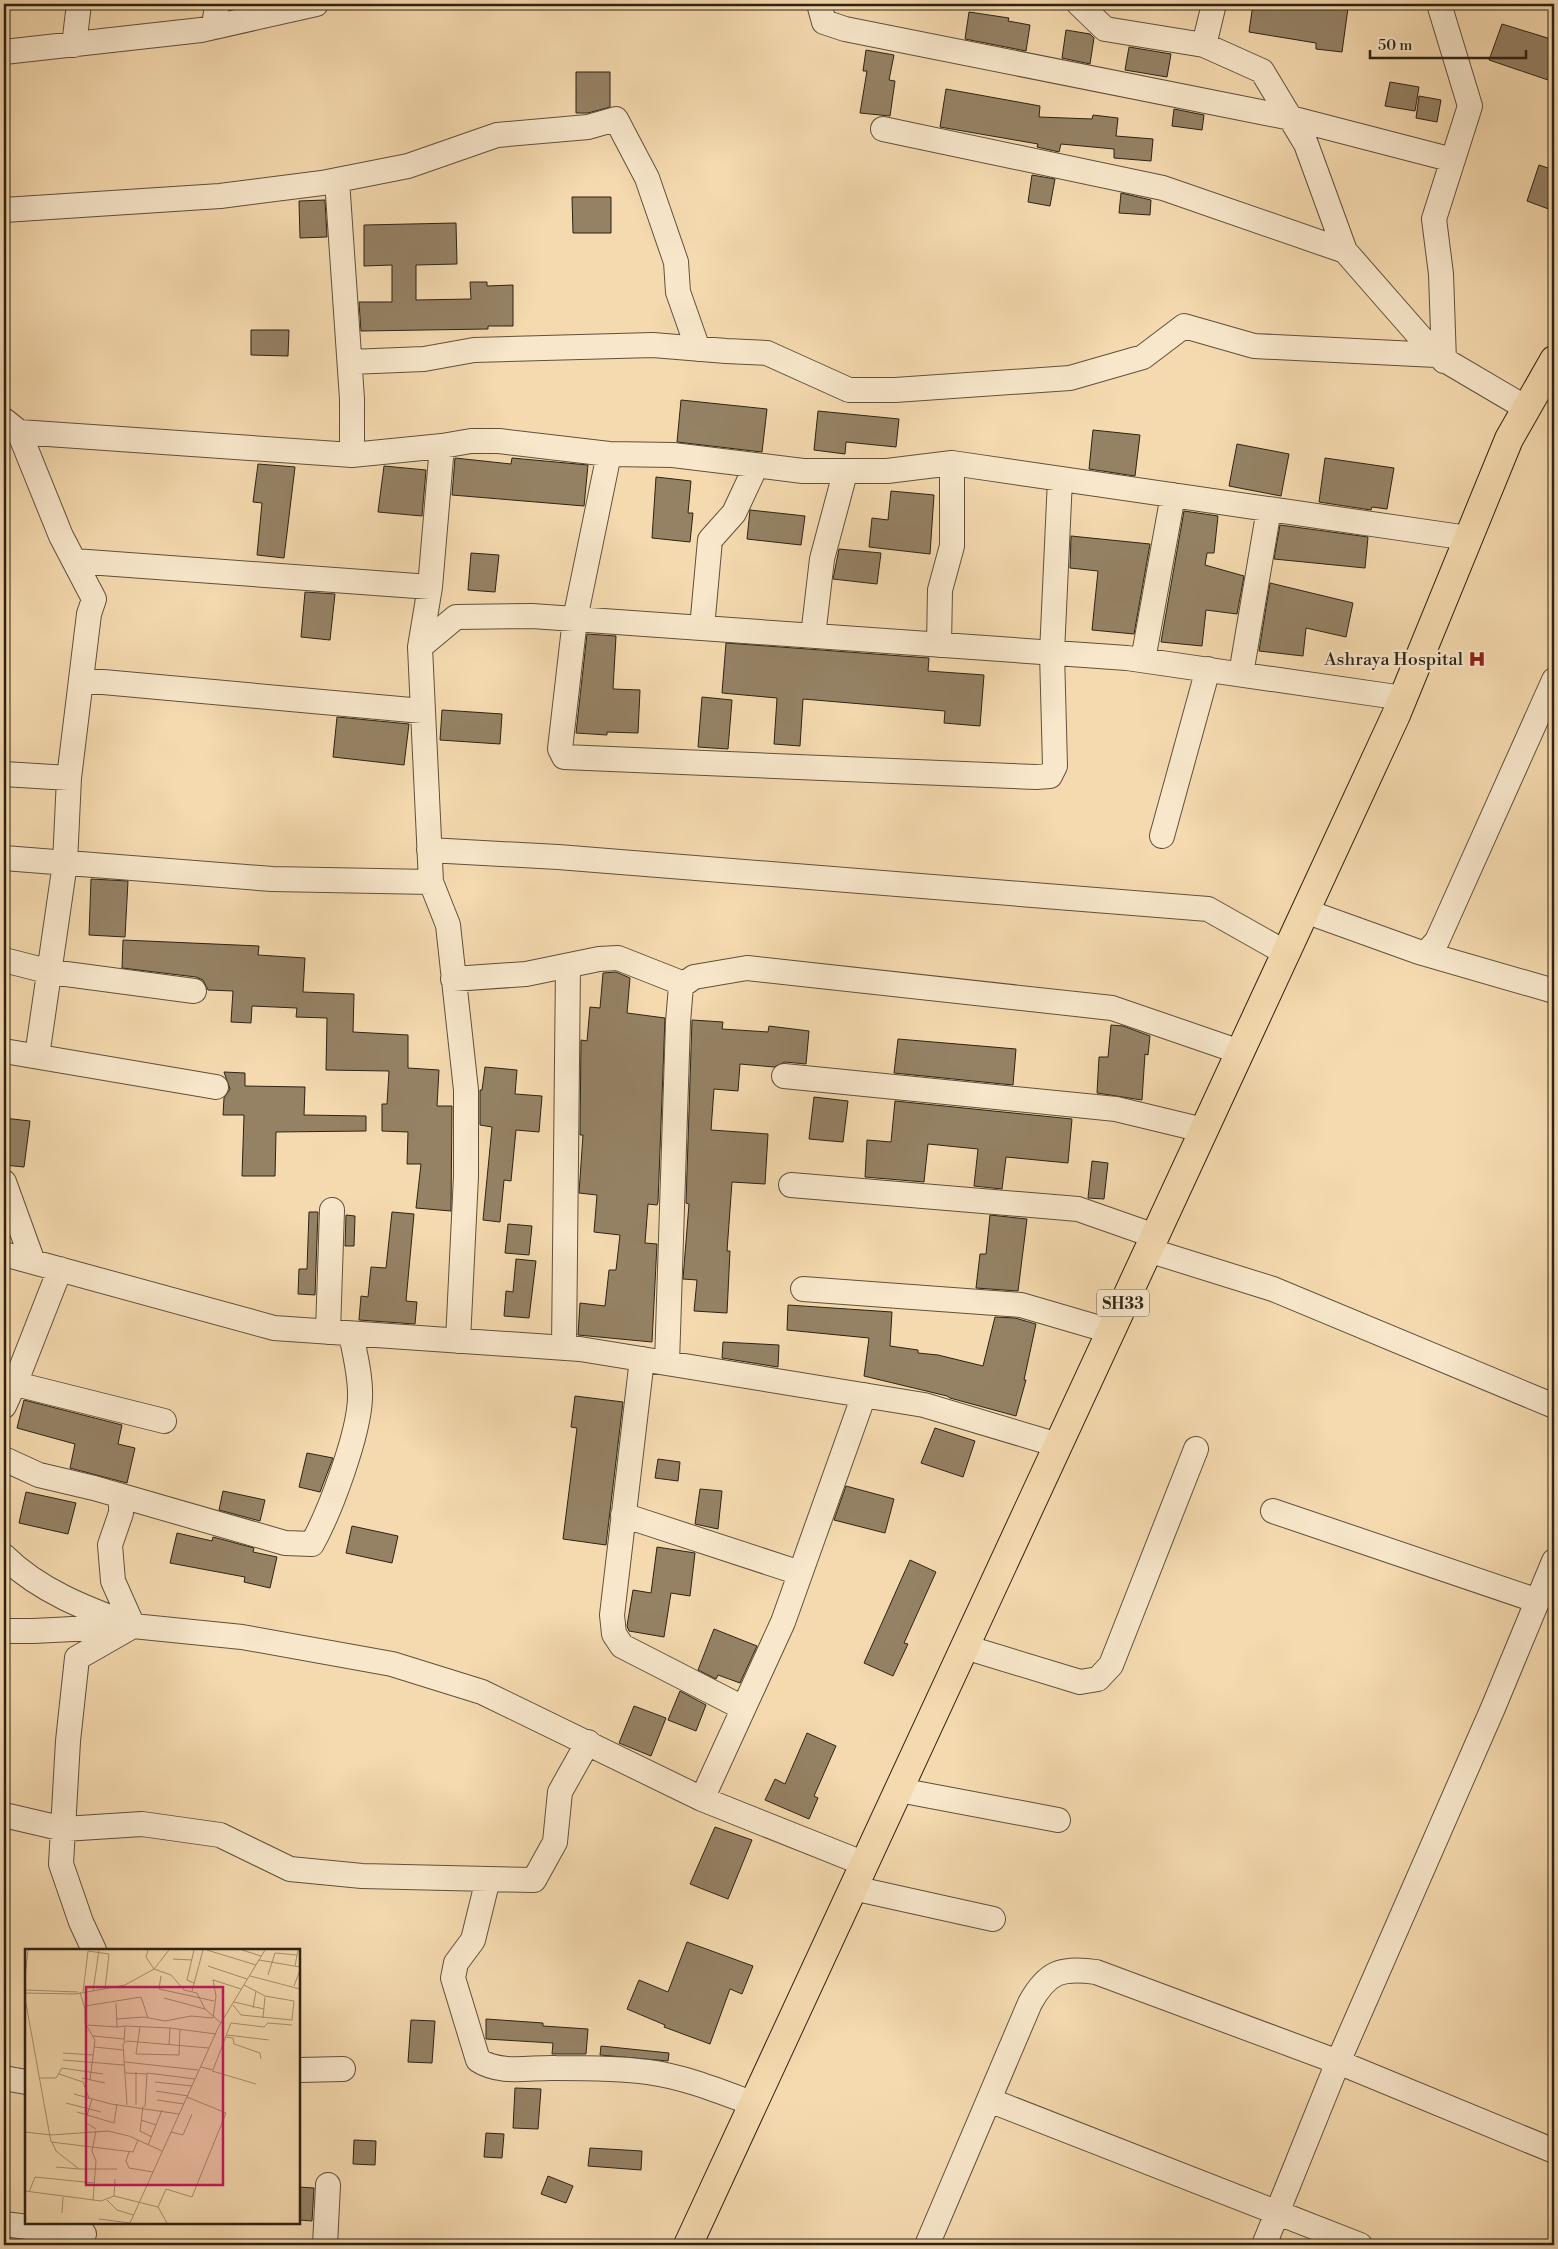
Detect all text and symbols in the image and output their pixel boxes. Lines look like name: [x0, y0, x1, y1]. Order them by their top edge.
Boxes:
scale bar: [1370, 28, 1527, 60]
text: 50 m: [1378, 36, 1412, 55]
place label: Ashraya Hospital: [1323, 648, 1464, 671]
hospital icon: Ashraya Hospital: [1467, 649, 1487, 669]
road number: SH33: [1097, 1290, 1149, 1316]
inset map: [25, 1949, 300, 2224]

